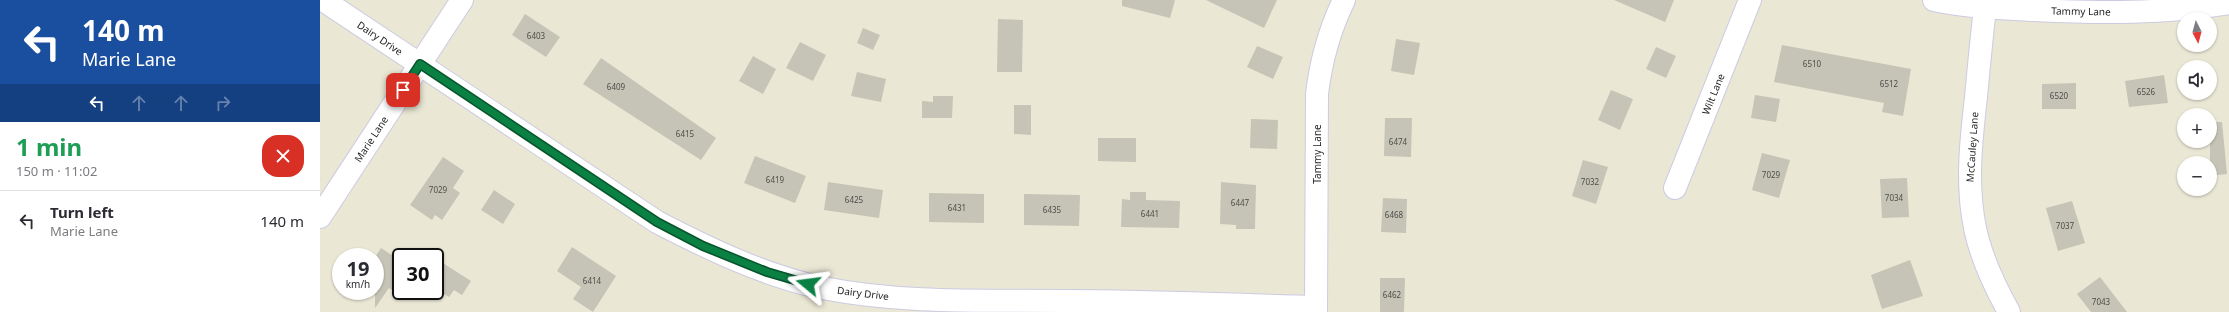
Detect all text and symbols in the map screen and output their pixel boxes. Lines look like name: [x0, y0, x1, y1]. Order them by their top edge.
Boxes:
street label: Tammy Lane: [2051, 3, 2111, 19]
text: 140 m: [82, 11, 165, 49]
north arrow: [2177, 12, 2217, 52]
map controls: [2177, 12, 2217, 196]
icon: left: [16, 16, 68, 68]
street label: Dairy Drive: [355, 18, 406, 59]
house number: 6403: [527, 30, 546, 41]
text: Marie Lane: [82, 47, 176, 71]
house number: 6510: [1803, 58, 1822, 69]
button: sound: [2177, 60, 2217, 100]
street label: Wilt Lane: [1698, 71, 1728, 117]
pin: [386, 73, 420, 107]
house number: 6512: [1880, 78, 1899, 89]
icon: arrive: [392, 79, 414, 101]
house number: 6409: [607, 81, 626, 92]
house number: 6526: [2137, 86, 2156, 97]
house number: 6520: [2050, 90, 2069, 101]
icon: left: [86, 92, 108, 114]
icon: ahead: [128, 92, 150, 114]
icon: ahead: [170, 92, 192, 114]
icon: right: [212, 92, 234, 114]
button: +: [2177, 108, 2217, 148]
street label: McCauley Lane: [1963, 111, 1981, 183]
street label: Marie Lane: [351, 113, 391, 165]
street label: Tammy Lane: [1310, 124, 1324, 184]
house number: 6415: [676, 128, 695, 139]
text: 1 min: [16, 130, 82, 163]
button: close: [262, 135, 304, 177]
house number: 6474: [1389, 136, 1408, 147]
button: −: [2177, 156, 2217, 196]
text: 150 m · 11:02: [16, 162, 97, 180]
house number: 7029: [1762, 169, 1781, 180]
house number: 6419: [766, 174, 785, 185]
house number: 7032: [1581, 176, 1600, 187]
house number: 7029: [429, 184, 448, 195]
house number: 7034: [1885, 192, 1904, 203]
house number: 6425: [845, 194, 864, 205]
house number: 6447: [1231, 197, 1250, 208]
text: Turn left: [50, 202, 114, 222]
house number: 6431: [948, 202, 966, 213]
house number: 6435: [1043, 204, 1062, 215]
house number: 6441: [1141, 208, 1159, 219]
house number: 6468: [1385, 209, 1404, 220]
icon: left: [16, 210, 38, 232]
text: 140 m: [260, 211, 304, 231]
house number: 7037: [2056, 220, 2075, 231]
text: Marie Lane: [50, 222, 118, 240]
speed limit sign: 30: [392, 248, 444, 300]
text: 19: [347, 255, 369, 282]
position arrow: [787, 263, 829, 305]
house number: 6414: [583, 275, 602, 286]
text: km/h: [346, 277, 370, 291]
street label: Dairy Drive: [836, 283, 890, 303]
house number: 6462: [1383, 289, 1402, 300]
house number: 7043: [2092, 296, 2111, 307]

